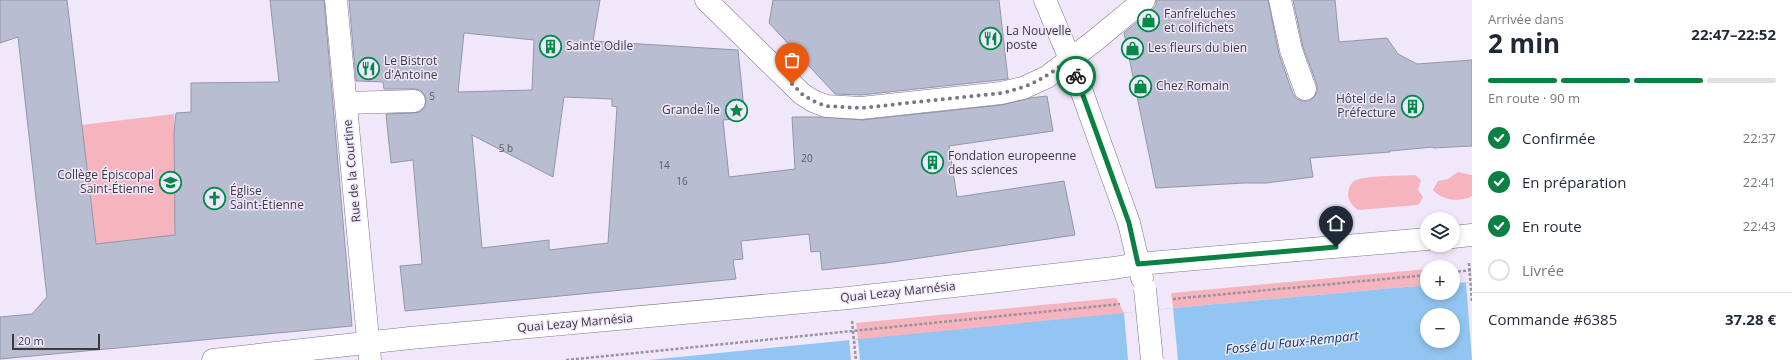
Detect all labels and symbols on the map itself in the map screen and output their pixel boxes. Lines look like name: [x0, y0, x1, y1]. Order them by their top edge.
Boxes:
place label: Fanfreluches et colifichets: [1164, 5, 1236, 36]
shop icon: Fanfreluches et colifichets: [1136, 8, 1162, 34]
place label: La Nouvelle poste: [1006, 22, 1071, 53]
restaurant icon: La Nouvelle poste: [977, 25, 1003, 51]
building icon: Sainte Odile: [538, 33, 564, 59]
shop icon: Les fleurs du bien: [1119, 35, 1145, 61]
place label: Sainte Odile: [566, 37, 634, 54]
place label: Les fleurs du bien: [1148, 39, 1247, 56]
pin: [775, 43, 809, 84]
place label: Le Bistrot d'Antoine: [384, 52, 438, 83]
restaurant icon: Le Bistrot d'Antoine: [356, 55, 382, 81]
courier: [1056, 56, 1096, 96]
shop icon: Chez Romain: [1127, 73, 1153, 99]
place label: Chez Romain: [1156, 77, 1229, 94]
house number: 5: [429, 89, 435, 103]
place label: Hôtel de la Préfecture: [1336, 90, 1396, 121]
building icon: Hôtel de la Préfecture: [1399, 93, 1425, 119]
place icon: Grande Île: [723, 97, 749, 123]
place label: Grande Île: [662, 101, 720, 118]
street label: Rue de la Courtine: [339, 119, 364, 223]
house number: 5 b: [499, 141, 513, 155]
place label: Fondation europeenne des sciences: [948, 147, 1077, 178]
building icon: Fondation europeenne des sciences: [920, 150, 946, 176]
house number: 20: [801, 151, 813, 165]
house number: 14: [658, 158, 670, 172]
place label: Collège Épiscopal Saint-Étienne: [57, 166, 154, 197]
school or university icon: Collège Épiscopal Saint-Étienne: [157, 169, 183, 195]
house number: 16: [676, 174, 688, 188]
place label: Église Saint-Étienne: [230, 182, 304, 213]
church icon: Église Saint-Étienne: [202, 185, 228, 211]
pin: [1319, 206, 1353, 247]
street label: Quai Lezay Marnésia: [839, 277, 956, 306]
street label: Quai Lezay Marnésia: [517, 309, 633, 336]
water label: Fossé du Faux-Rempart: [1224, 326, 1360, 358]
scale bar: [12, 332, 100, 351]

